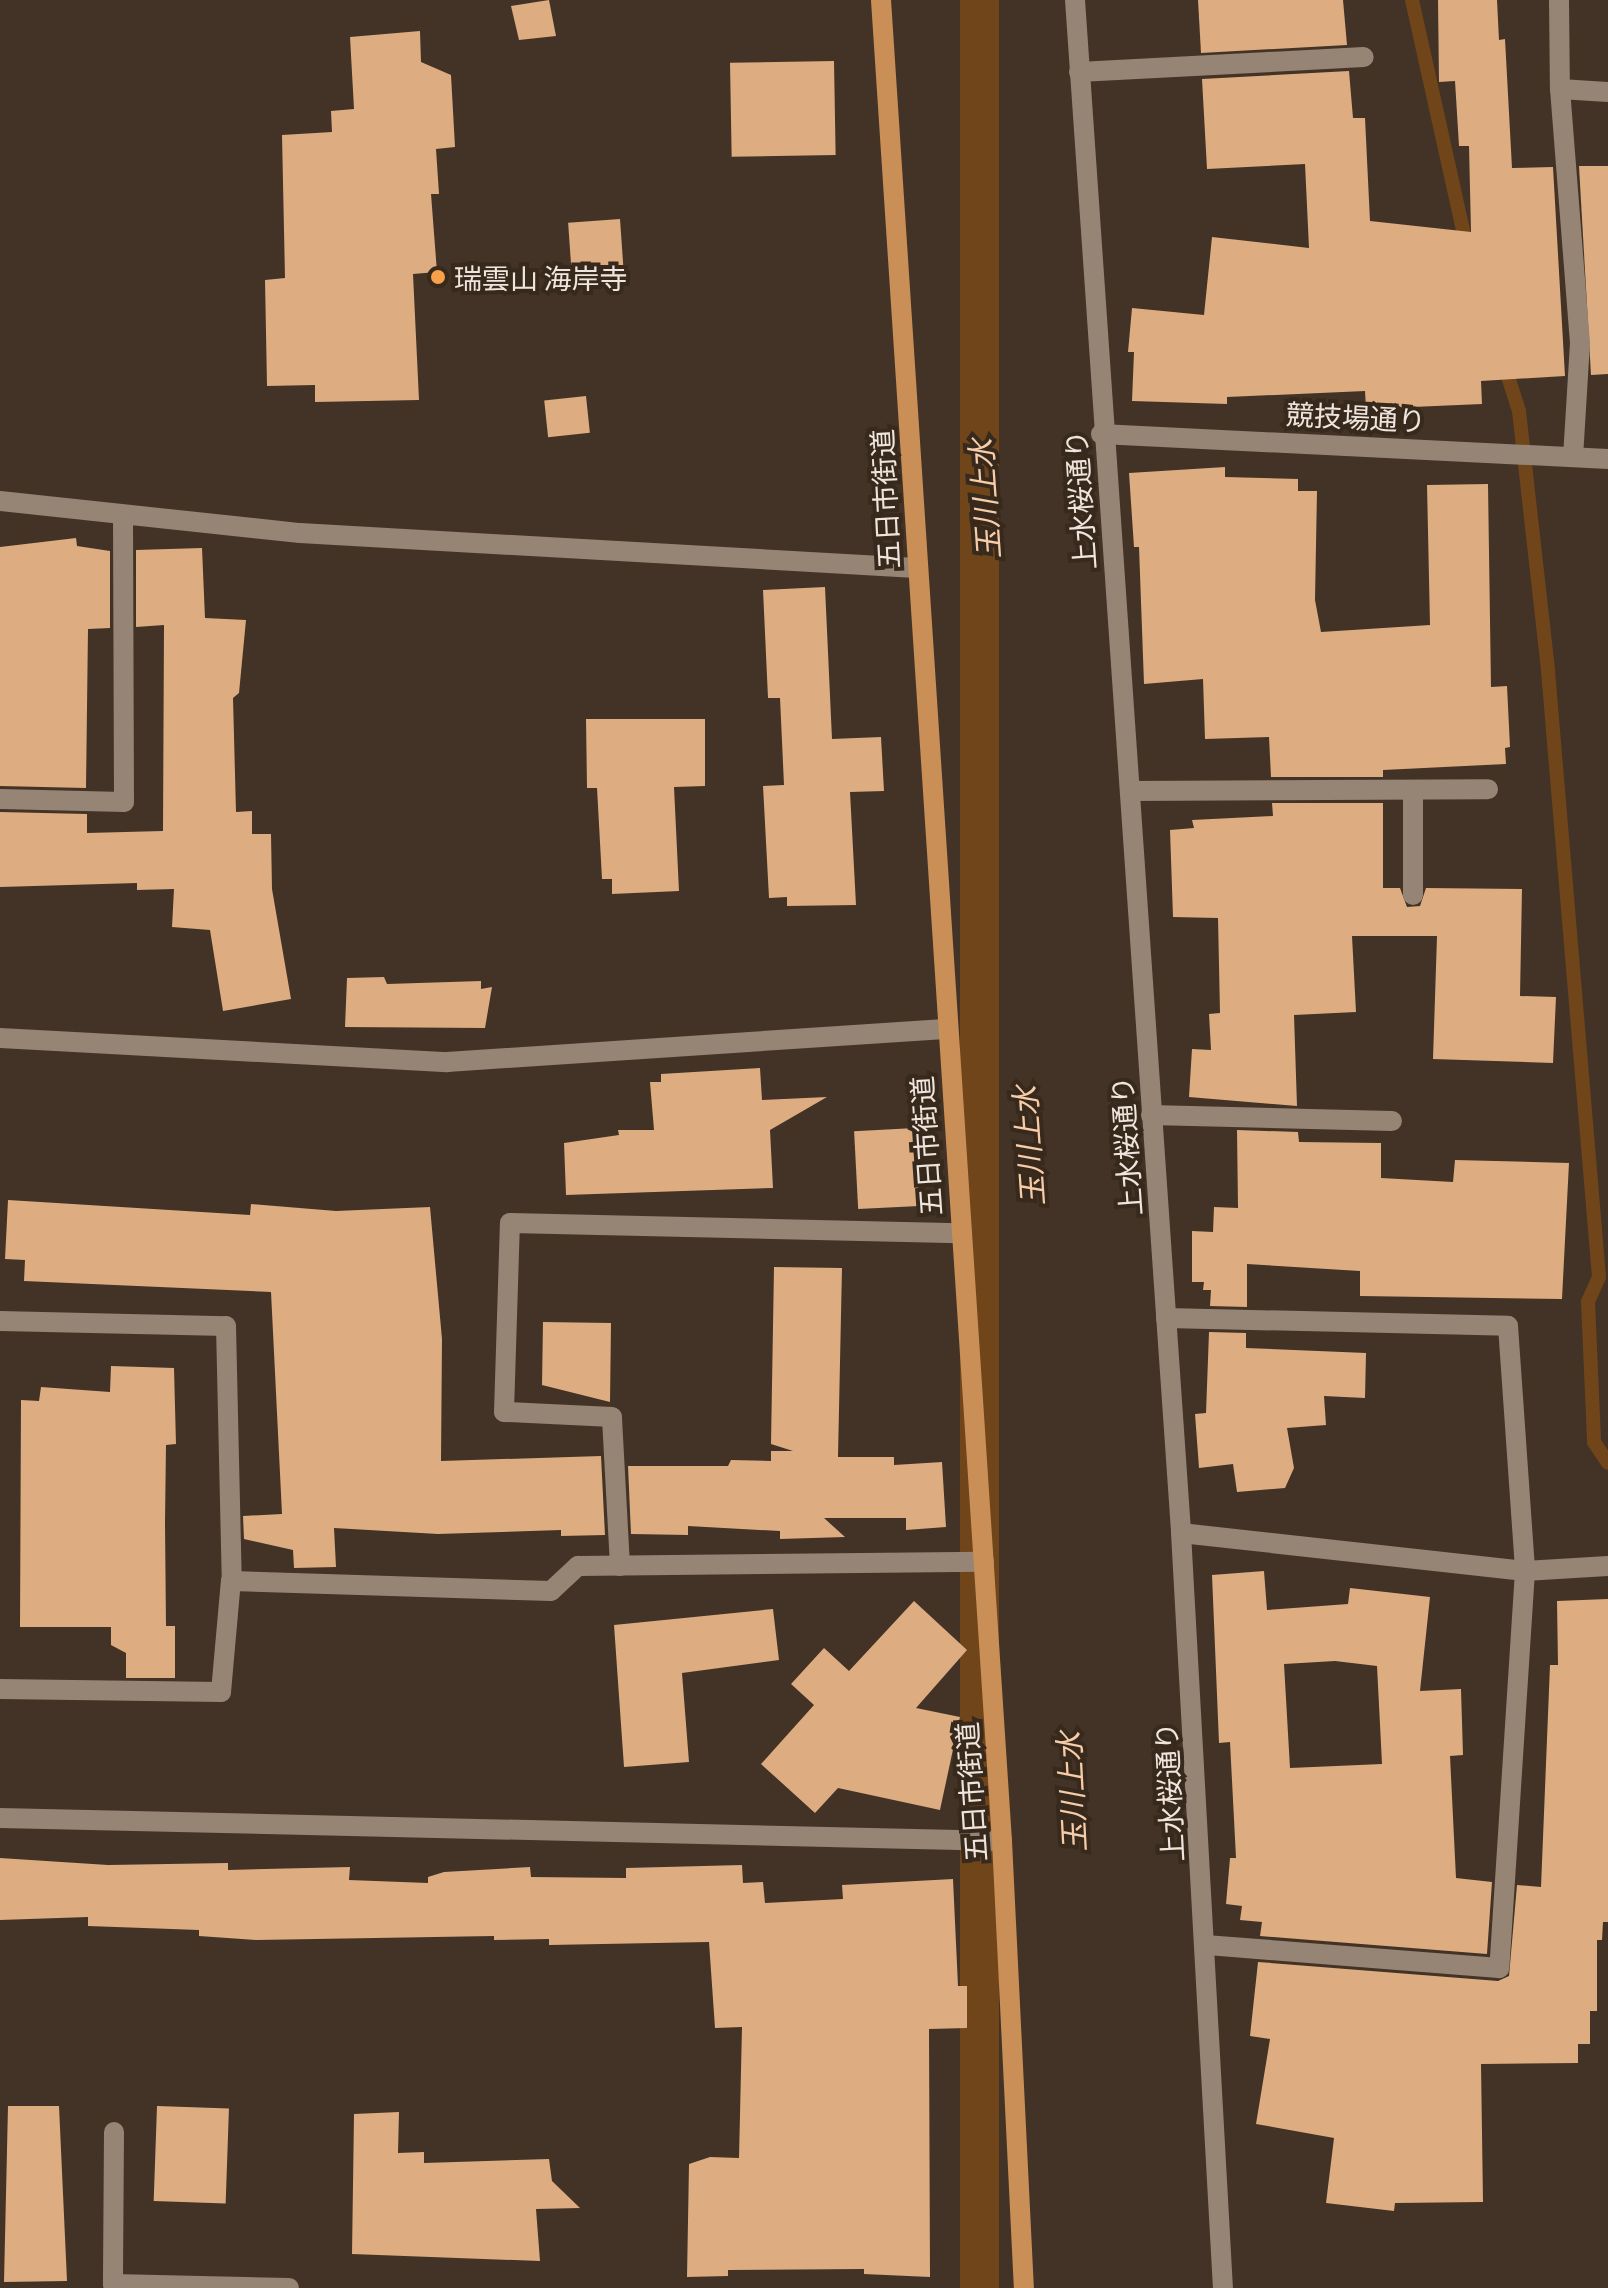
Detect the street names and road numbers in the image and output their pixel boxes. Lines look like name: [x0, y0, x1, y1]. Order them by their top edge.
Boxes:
street label: 競技場通り: [1285, 396, 1427, 436]
street label: 五日市街道: [864, 428, 904, 570]
street label: 上水桜通り: [1057, 429, 1101, 571]
street label: 五日市街道: [903, 1075, 947, 1217]
street label: 上水桜通り: [1103, 1075, 1147, 1217]
street label: 五日市街道: [948, 1721, 992, 1863]
street label: 上水桜通り: [1148, 1721, 1188, 1863]

